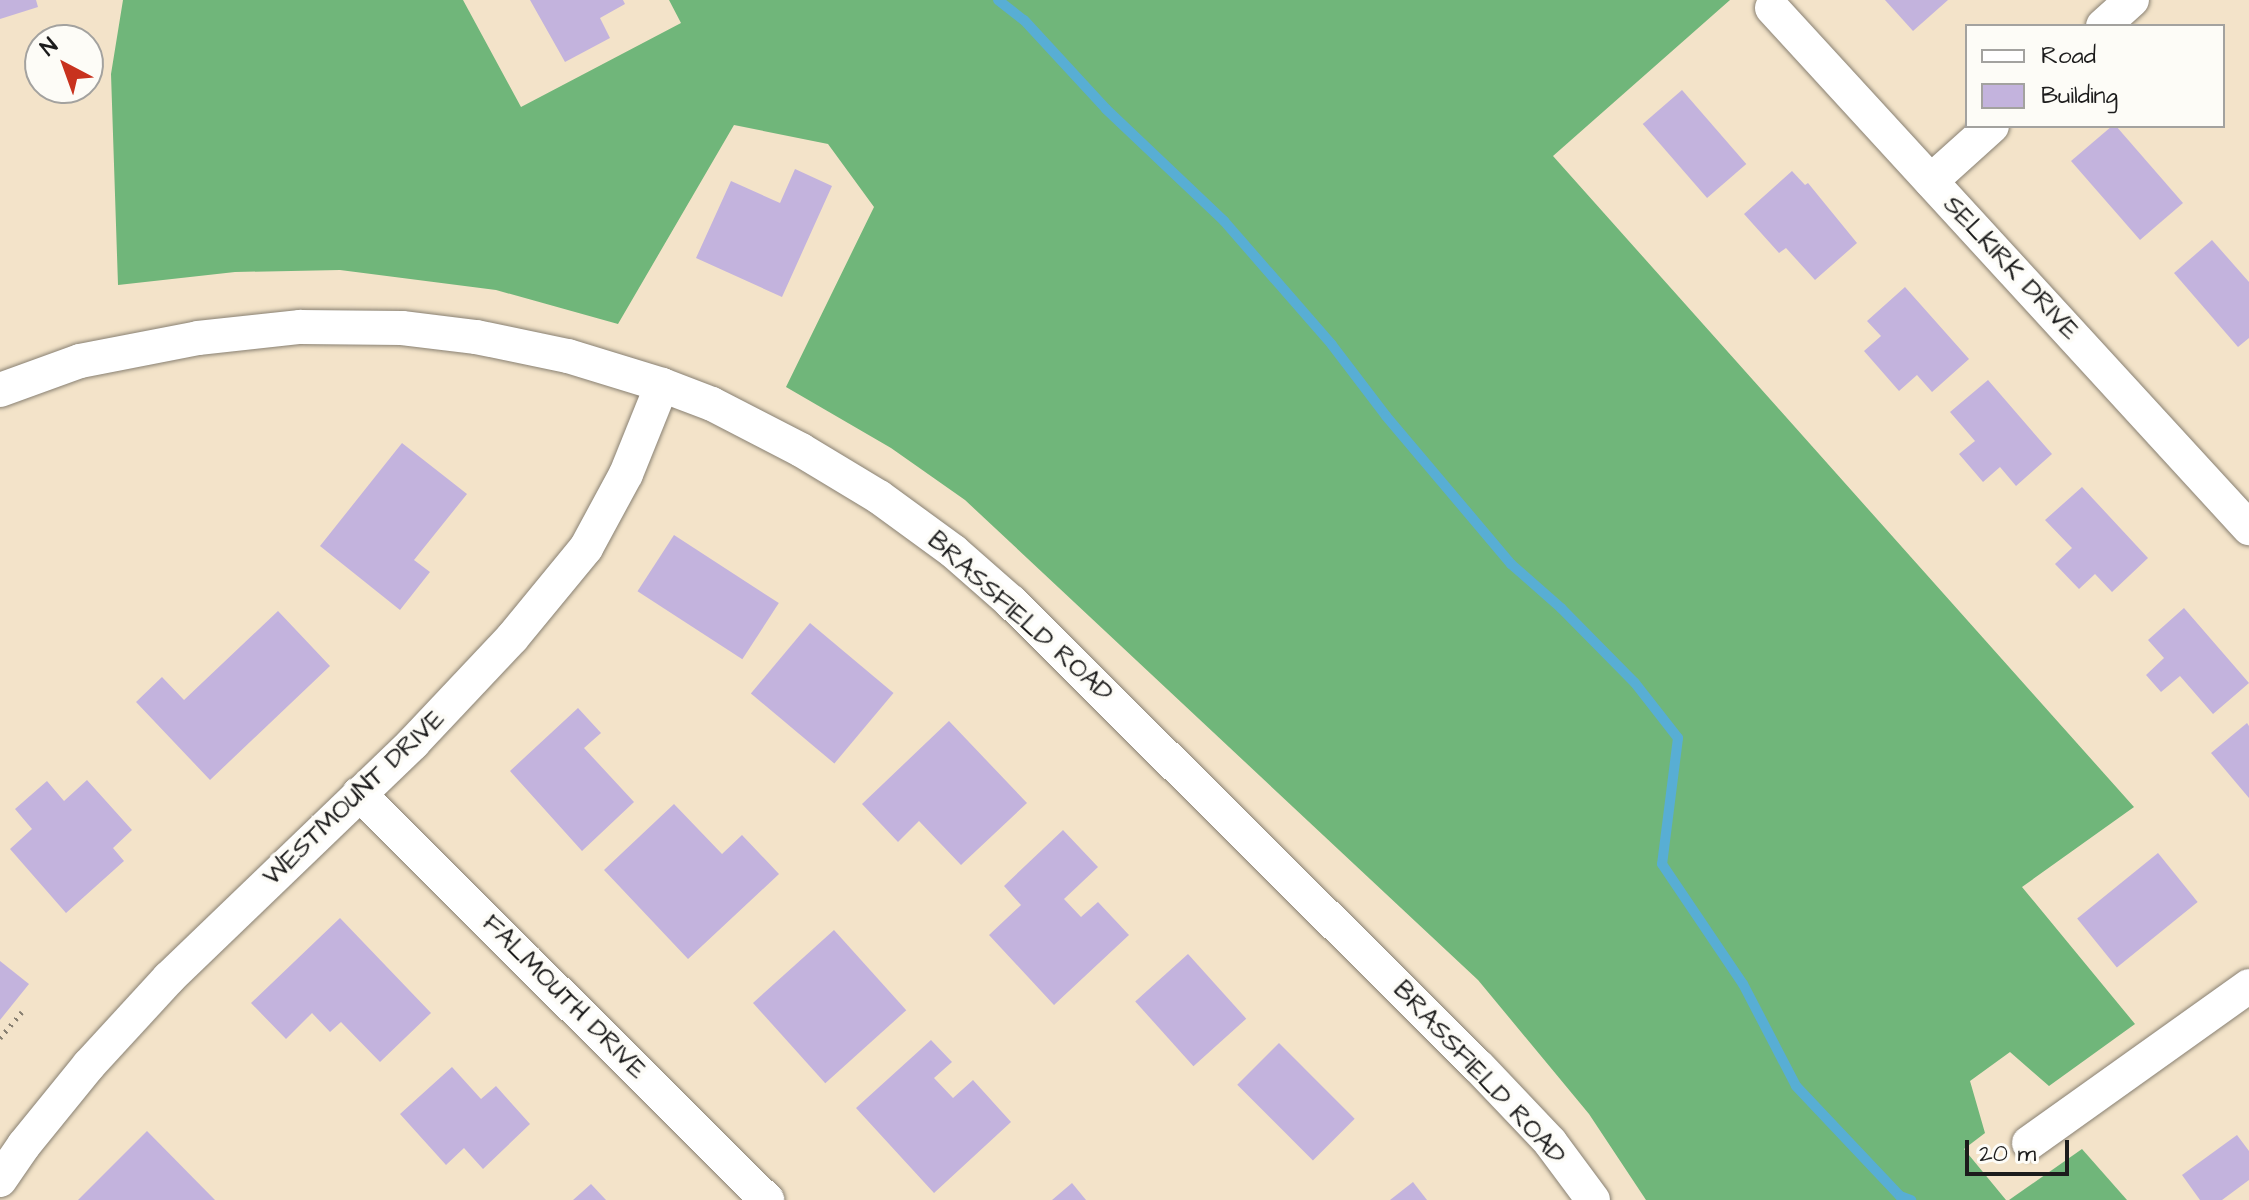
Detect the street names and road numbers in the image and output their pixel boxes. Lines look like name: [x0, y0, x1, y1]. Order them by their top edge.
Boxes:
street label: SELKIRK DRIVE: [1936, 190, 2086, 346]
street label: BRASSFIELD ROAD: [921, 525, 1119, 709]
street label: WESTMOUNT DRIVE: [257, 703, 451, 893]
street label: FALMOUTH DRIVE: [475, 908, 653, 1086]
street label: BRASSFIELD ROAD: [1386, 975, 1572, 1171]

